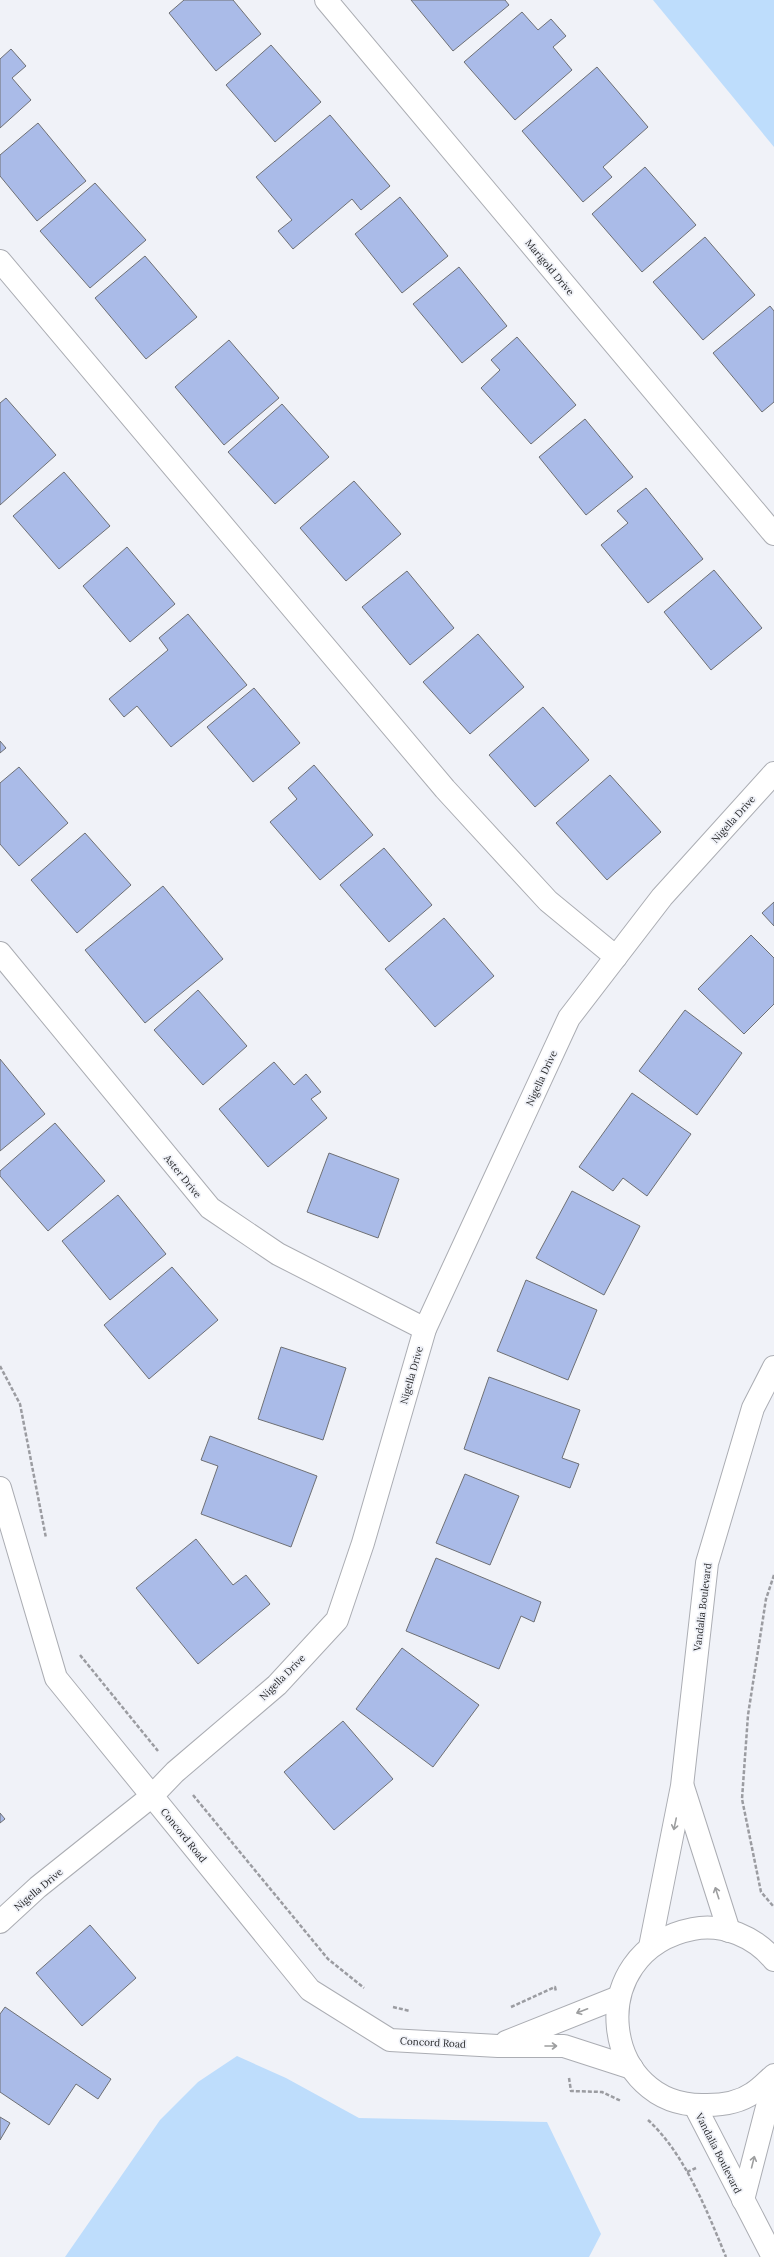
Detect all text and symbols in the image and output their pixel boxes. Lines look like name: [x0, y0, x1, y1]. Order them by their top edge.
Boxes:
street label: Marigold Drive: [522, 237, 577, 298]
street label: Nigella Drive: [709, 792, 759, 846]
street label: Nigella Drive: [523, 1048, 560, 1108]
street label: Aster Drive: [161, 1151, 204, 1201]
street label: Nigella Drive: [397, 1344, 426, 1406]
street label: Vandalia Boulevard: [691, 1562, 714, 1653]
street label: Nigella Drive: [257, 1651, 308, 1703]
street label: Concord Road: [158, 1806, 209, 1865]
one-way arrow: [670, 1818, 678, 1831]
street label: Nigella Drive: [11, 1865, 66, 1914]
one-way arrow: [713, 1888, 721, 1900]
one-way arrow: [577, 2008, 589, 2016]
street label: Concord Road: [400, 2034, 466, 2051]
one-way arrow: [544, 2042, 557, 2050]
street label: Vandalia Boulevard: [692, 2110, 744, 2196]
one-way arrow: [750, 2156, 757, 2169]

